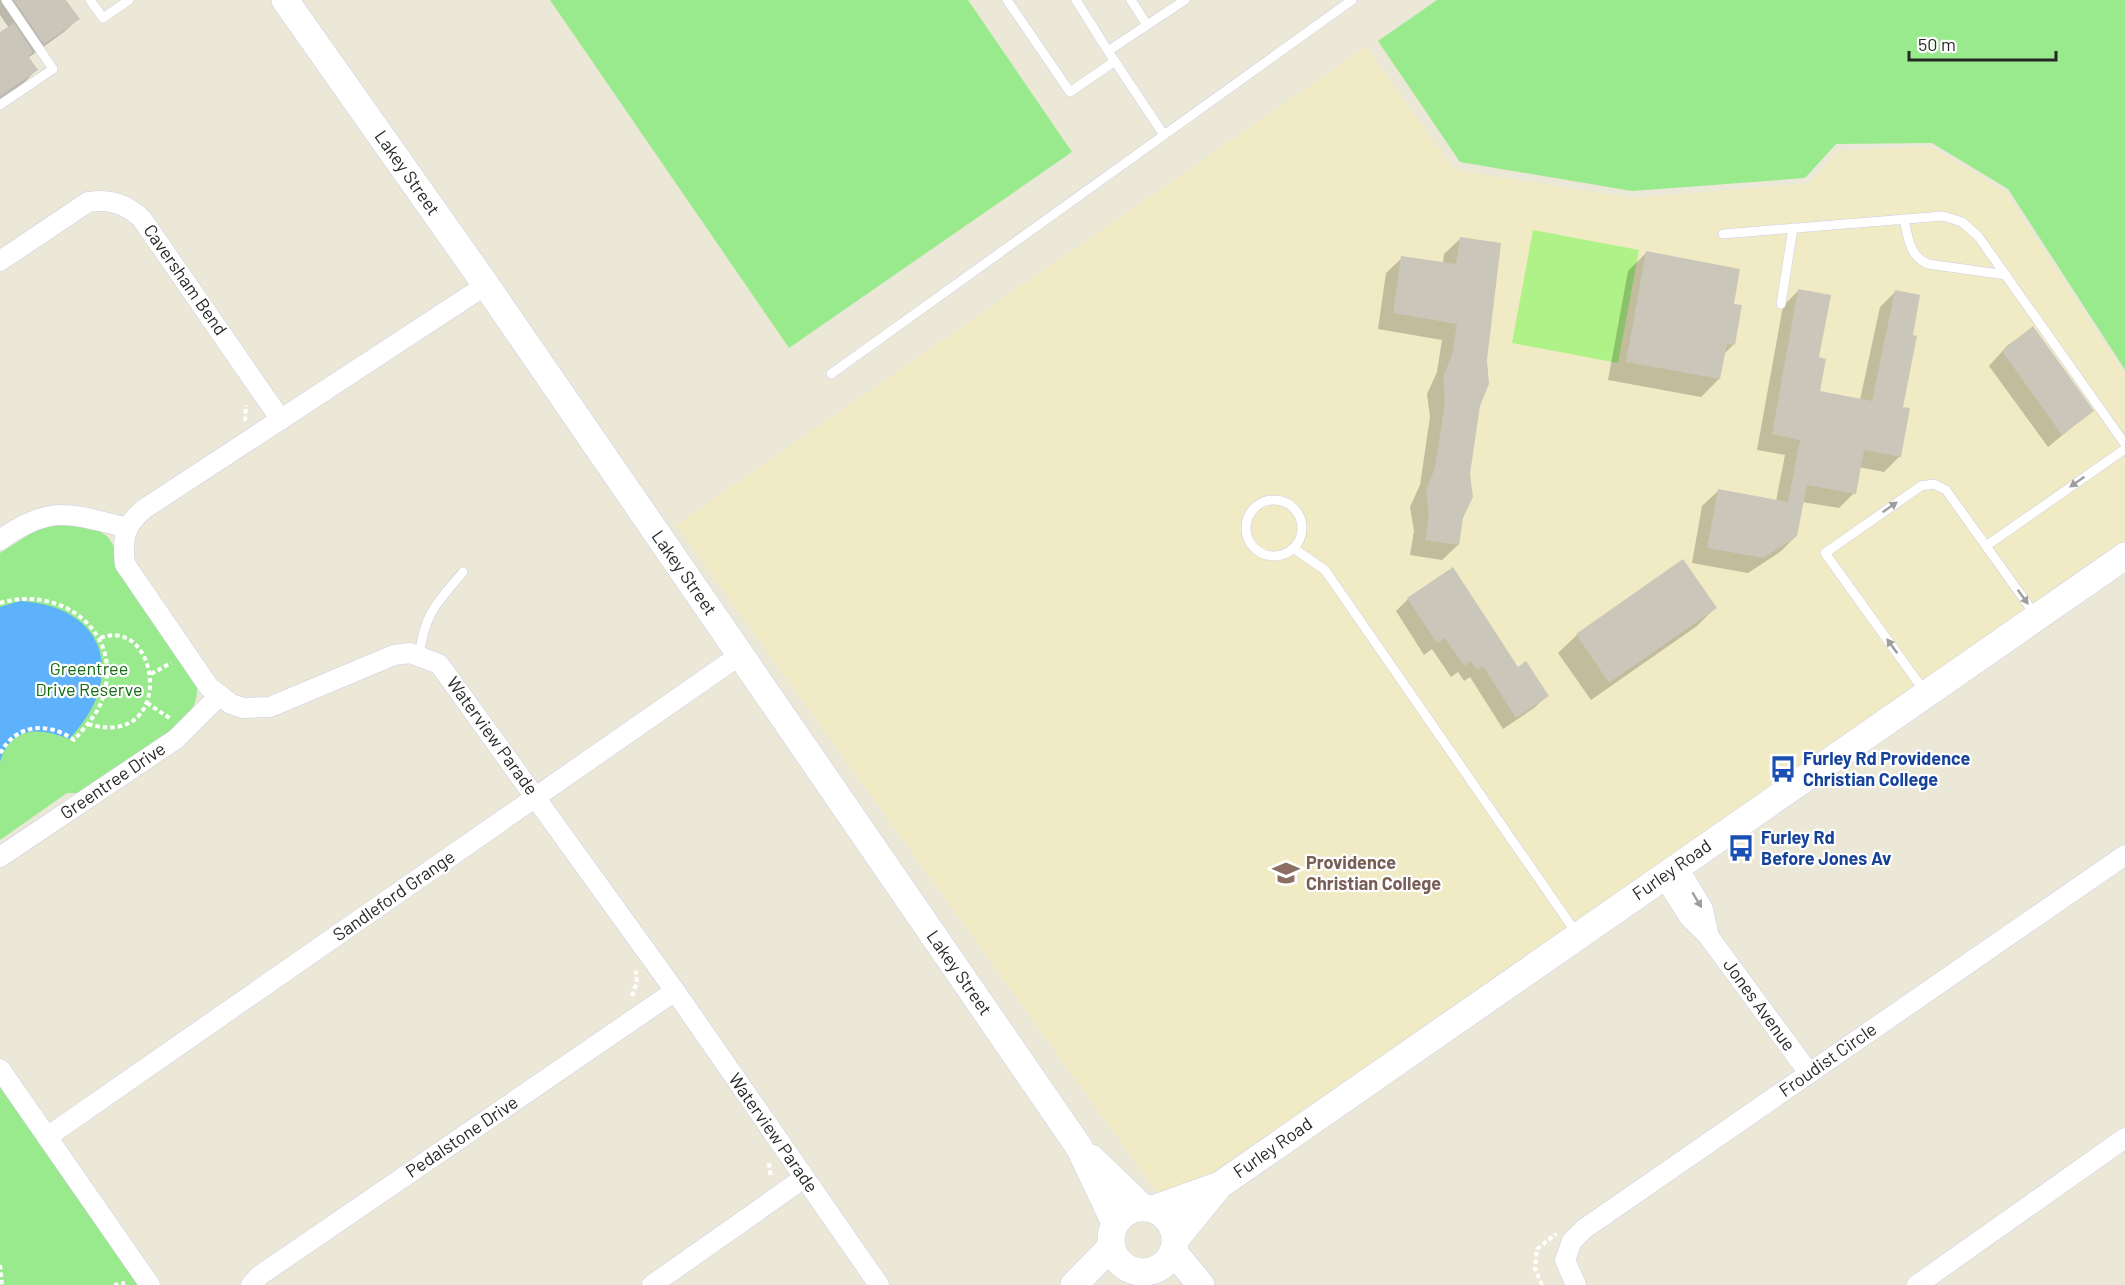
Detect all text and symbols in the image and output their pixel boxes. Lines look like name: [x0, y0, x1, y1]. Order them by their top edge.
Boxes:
scale bar: [1909, 24, 2056, 62]
text: 50 m: [1918, 33, 1956, 55]
street label: Lakey Street: [371, 126, 445, 219]
street label: Caversham Bend: [139, 220, 232, 339]
one-way arrow: [2070, 476, 2086, 488]
one-way arrow: [1882, 501, 1898, 513]
street label: Lakey Street: [648, 526, 722, 619]
one-way arrow: [2017, 588, 2029, 604]
one-way arrow: [1886, 639, 1898, 655]
park label: Greentree Drive Reserve: [35, 657, 143, 700]
street label: Waterview Parade: [442, 672, 543, 799]
street label: Greentree Drive: [56, 737, 169, 823]
place label: Furley Rd Providence Christian College: [1803, 747, 1970, 790]
bus stop icon: Furley Rd Providence Christian College: [1768, 754, 1798, 784]
place label: Furley Rd Before Jones Av: [1761, 826, 1891, 869]
bus stop icon: Furley Rd Before Jones Av: [1726, 833, 1756, 863]
street label: Furley Road: [1628, 834, 1715, 904]
street label: Sandleford Grange: [328, 845, 459, 945]
place label: Providence Christian College: [1306, 851, 1441, 894]
school or university icon: Providence Christian College: [1271, 858, 1301, 888]
one-way arrow: [1692, 892, 1703, 908]
street label: Lakey Street: [923, 926, 997, 1019]
street label: Jones Avenue: [1719, 954, 1801, 1055]
street label: Froudist Circle: [1774, 1017, 1881, 1101]
street label: Waterview Parade: [724, 1068, 823, 1196]
street label: Pedalstone Drive: [401, 1091, 522, 1182]
street label: Furley Road: [1229, 1112, 1316, 1182]

